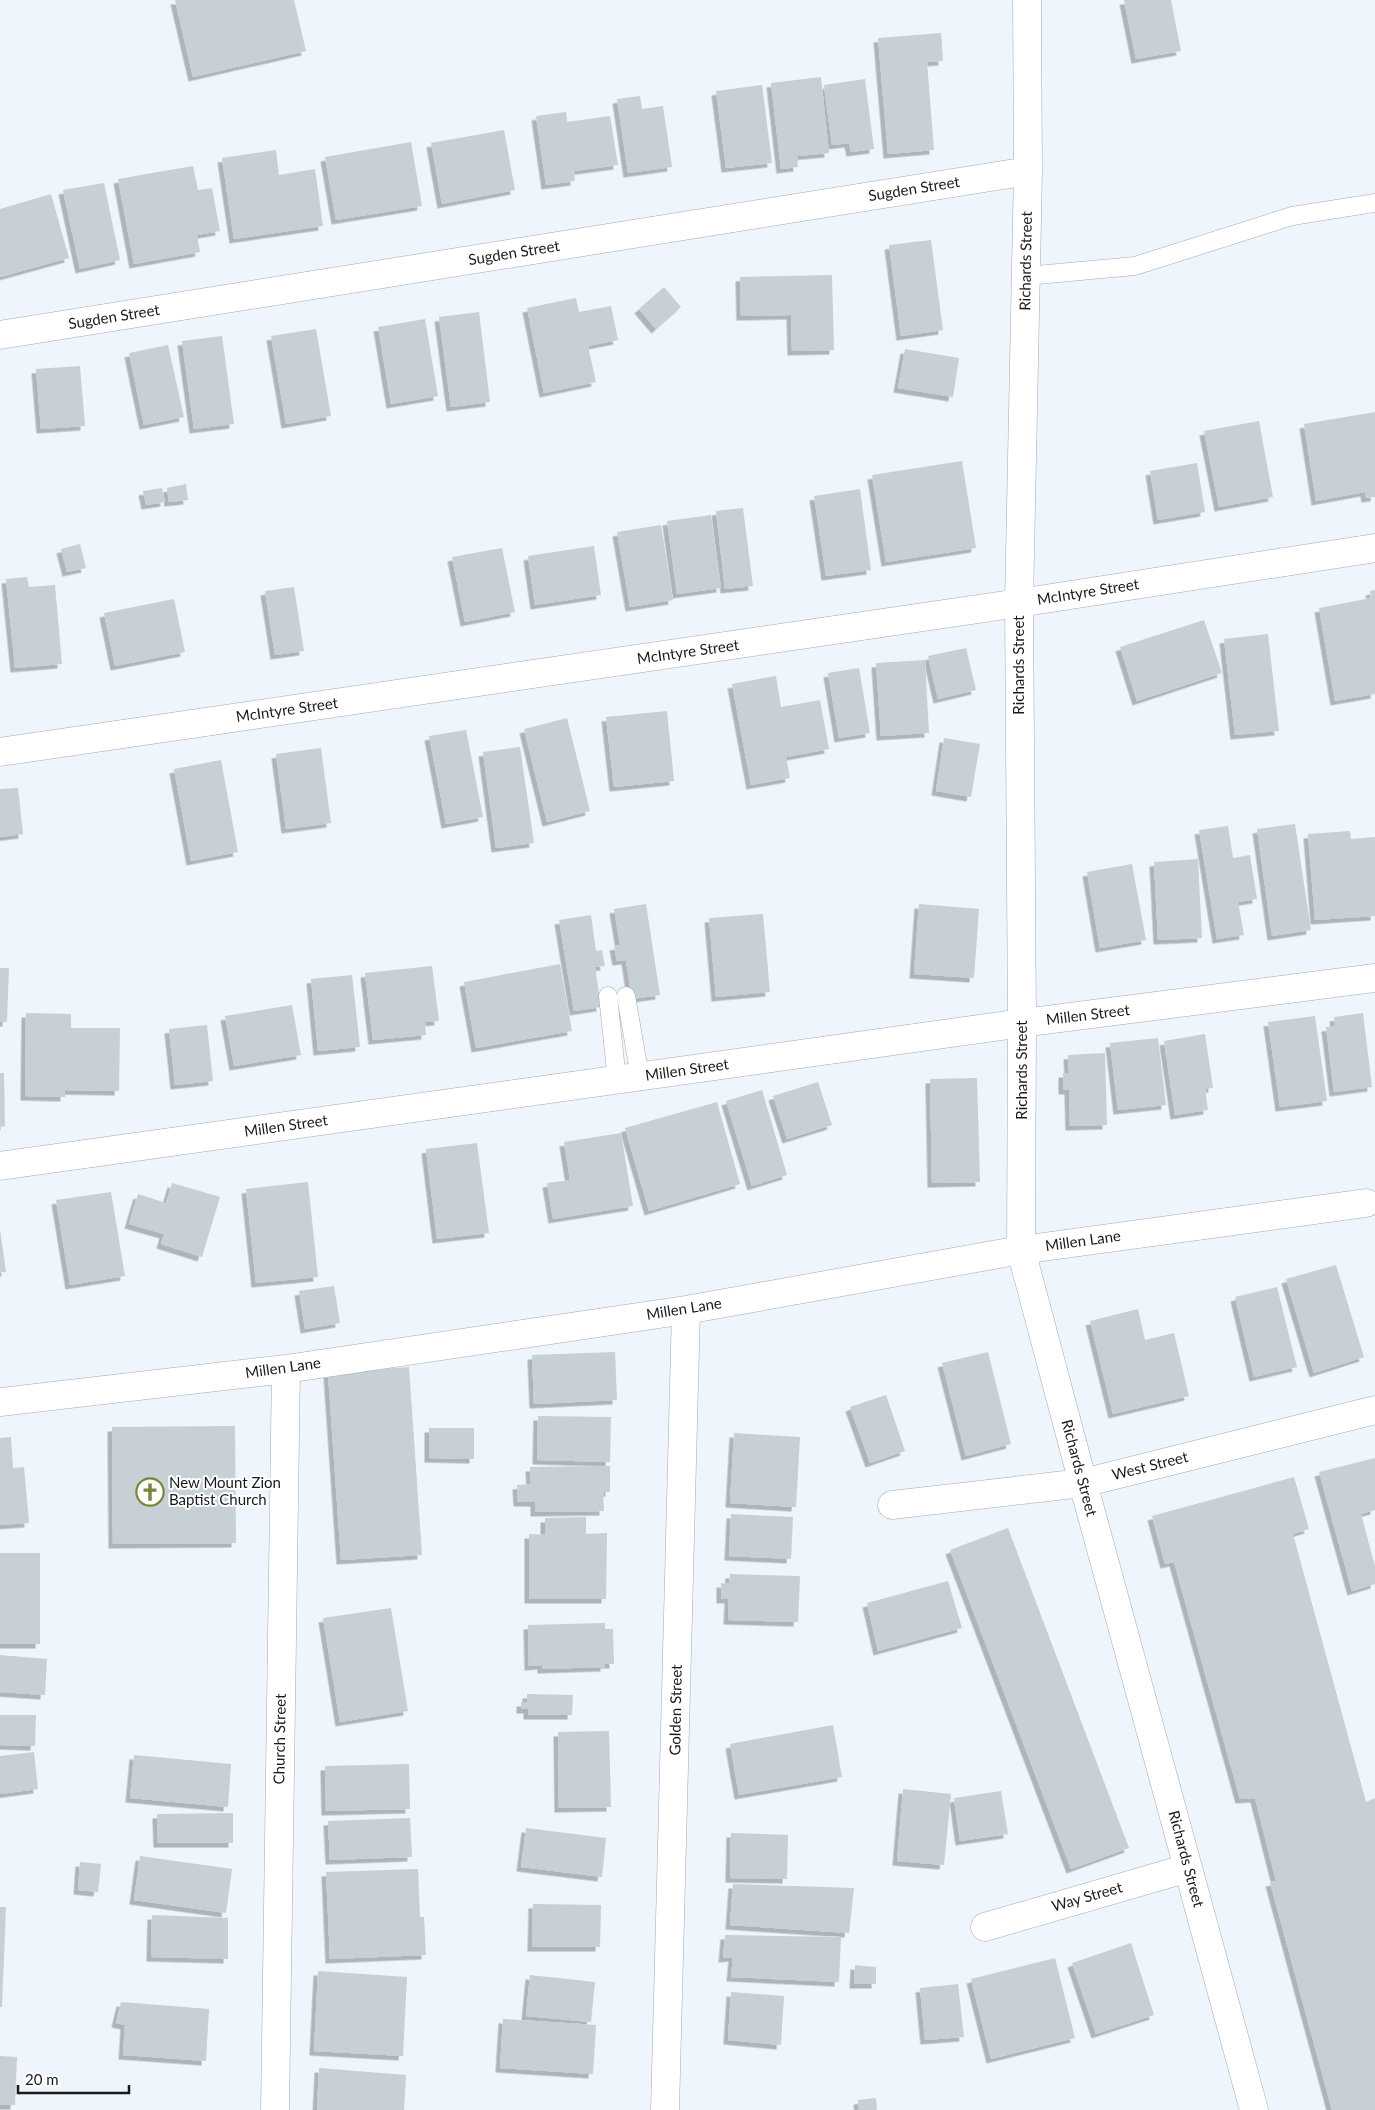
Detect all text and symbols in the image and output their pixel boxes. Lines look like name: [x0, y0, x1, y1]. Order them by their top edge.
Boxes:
street label: Sugden Street: [867, 172, 961, 204]
street label: Richards Street: [1015, 211, 1035, 311]
street label: Sugden Street: [467, 236, 561, 268]
street label: Sugden Street: [67, 300, 161, 332]
street label: McIntyre Street: [1036, 574, 1141, 608]
street label: Richards Street: [1009, 615, 1027, 715]
street label: McIntyre Street: [636, 635, 741, 667]
street label: McIntyre Street: [235, 693, 340, 725]
street label: Millen Street: [1045, 1000, 1131, 1028]
street label: Richards Street: [1012, 1020, 1030, 1120]
street label: Millen Street: [644, 1054, 730, 1084]
street label: Millen Street: [243, 1110, 329, 1140]
street label: Millen Lane: [1044, 1226, 1122, 1254]
street label: Millen Lane: [645, 1293, 723, 1323]
street label: Millen Lane: [244, 1353, 322, 1381]
street label: Richards Street: [1058, 1417, 1102, 1519]
street label: West Street: [1110, 1447, 1190, 1483]
place label: New Mount Zion Baptist Church: [169, 1473, 281, 1508]
church icon: New Mount Zion Baptist Church: [135, 1477, 165, 1507]
street label: Golden Street: [665, 1664, 685, 1756]
street label: Church Street: [269, 1693, 289, 1785]
street label: Richards Street: [1165, 1808, 1209, 1910]
street label: Way Street: [1049, 1877, 1125, 1915]
scale bar: [18, 2062, 129, 2094]
text: 20 m: [25, 2070, 59, 2088]

